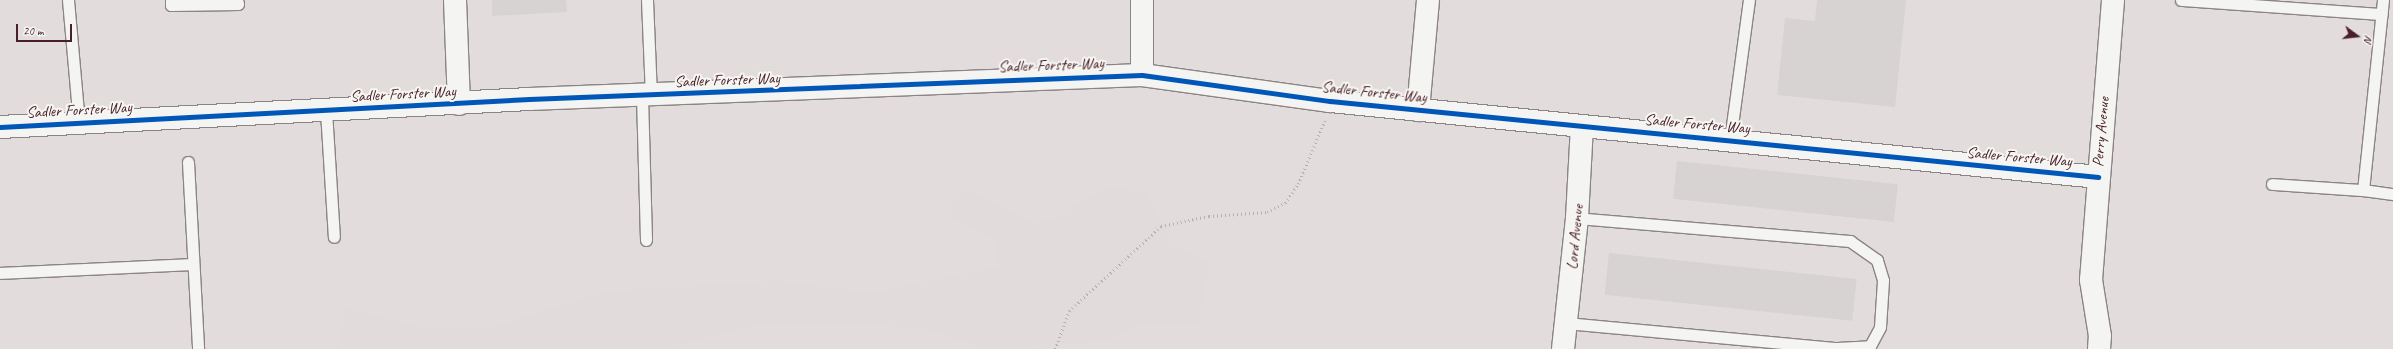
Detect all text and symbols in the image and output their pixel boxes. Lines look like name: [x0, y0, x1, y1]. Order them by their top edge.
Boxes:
scale bar: [18, 16, 74, 42]
north arrow: [2337, 16, 2377, 56]
text: 20 m: [23, 23, 43, 39]
text: N: [2361, 34, 2376, 44]
street label: Sadler Forster Way: [998, 54, 1104, 76]
street label: Sadler Forster Way: [674, 69, 780, 91]
street label: Sadler Forster Way: [1320, 77, 1428, 107]
street label: Sadler Forster Way: [350, 82, 456, 106]
street label: Perry Avenue: [2088, 96, 2114, 168]
street label: Sadler Forster Way: [26, 98, 132, 122]
street label: Sadler Forster Way: [1643, 110, 1751, 138]
street label: Sadler Forster Way: [1965, 143, 2073, 171]
street label: Lord Avenue: [1562, 204, 1588, 270]

